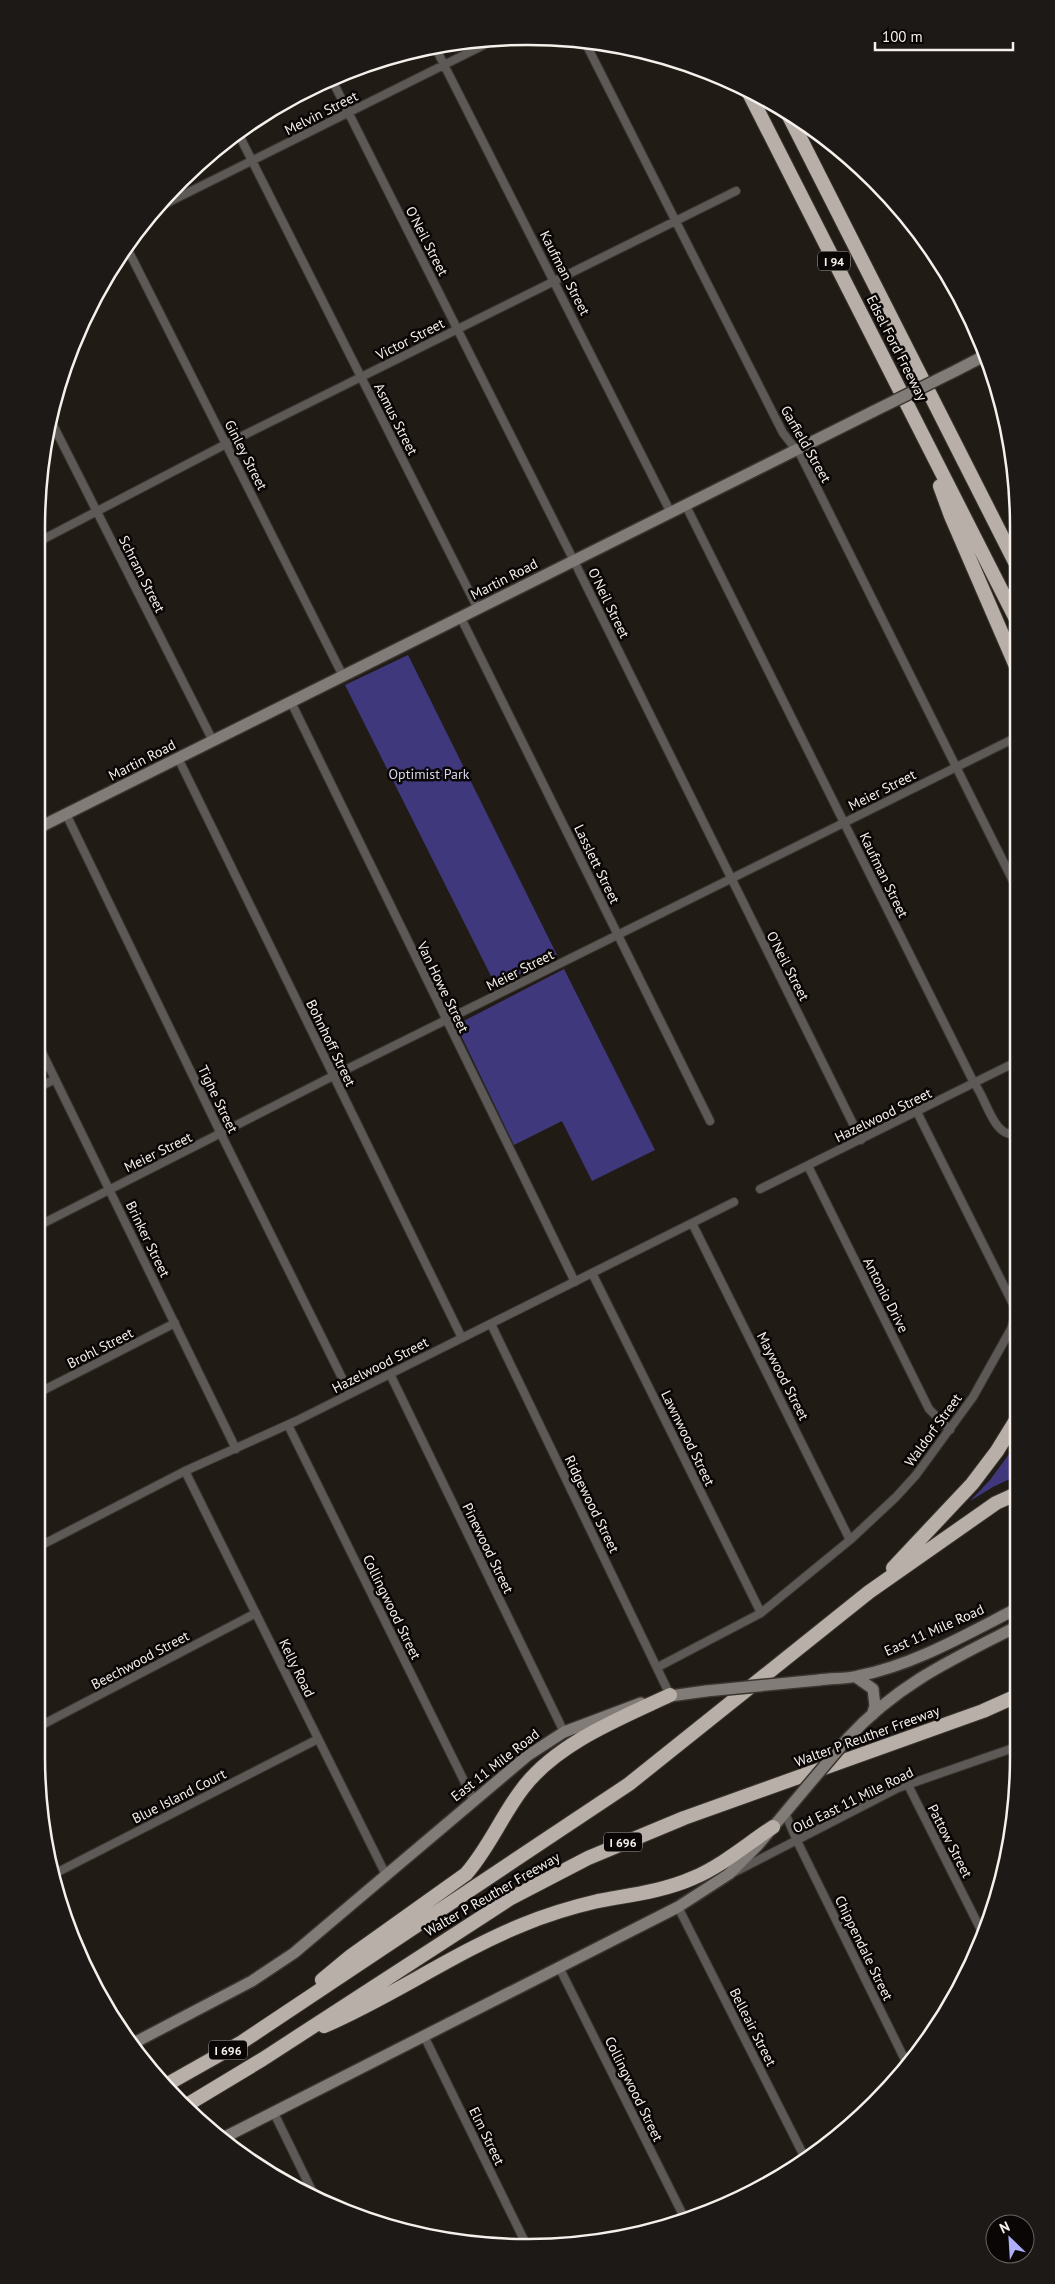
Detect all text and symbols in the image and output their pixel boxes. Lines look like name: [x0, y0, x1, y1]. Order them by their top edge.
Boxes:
scale bar: [875, 20, 1012, 52]
text: 100 m: [882, 27, 923, 46]
street label: Melvin Street: [281, 87, 361, 139]
street label: O'Neil Street: [402, 203, 452, 279]
street label: Kaufman Street: [536, 228, 594, 319]
road number: I 94: [818, 252, 850, 270]
street label: Edsel Ford Freeway: [863, 292, 932, 404]
street label: Victor Street: [372, 314, 447, 364]
street label: Asmus Street: [370, 380, 422, 458]
street label: Garfield Street: [777, 402, 835, 486]
street label: Ginley Street: [221, 417, 271, 493]
street label: Schram Street: [115, 532, 169, 616]
street label: Martin Road: [468, 554, 540, 604]
street label: O'Neil Street: [584, 565, 634, 641]
street label: Martin Road: [106, 735, 178, 785]
park label: Optimist Park: [389, 765, 470, 783]
street label: Meier Street: [845, 765, 919, 815]
street label: Lasslett Street: [570, 821, 624, 907]
street label: Kaufman Street: [856, 829, 912, 921]
street label: O'Neil Street: [763, 928, 813, 1004]
street label: Van Howe Street: [413, 938, 473, 1036]
street label: Meier Street: [483, 945, 557, 995]
street label: Bohnhoff Street: [302, 997, 360, 1090]
street label: Tighe Street: [194, 1062, 242, 1136]
street label: Hazelwood Street: [832, 1084, 935, 1146]
street label: Meier Street: [121, 1128, 195, 1176]
street label: Brinker Street: [122, 1198, 174, 1280]
street label: Antonio Drive: [859, 1254, 913, 1336]
street label: Brohl Street: [64, 1324, 136, 1372]
street label: Maywood Street: [753, 1329, 813, 1423]
street label: Hazelwood Street: [329, 1333, 431, 1397]
street label: Lawnwood Street: [657, 1387, 719, 1489]
street label: Waldorf Street: [900, 1390, 966, 1470]
street label: Ridgewood Street: [561, 1452, 623, 1556]
street label: Pinewood Street: [458, 1500, 518, 1596]
street label: Collingwood Street: [359, 1552, 425, 1663]
street label: East 11 Mile Road: [881, 1600, 987, 1660]
street label: Beechwood Street: [88, 1627, 192, 1693]
street label: Kelly Road: [275, 1636, 319, 1700]
street label: Walter P Reuther Freeway: [792, 1701, 943, 1771]
street label: East 11 Mile Road: [447, 1725, 543, 1805]
street label: Old East 11 Mile Road: [790, 1763, 916, 1837]
street label: Blue Island Court: [129, 1764, 229, 1827]
street label: Pattow Street: [924, 1801, 976, 1881]
road number: I 696: [604, 1832, 642, 1851]
street label: Walter P Reuther Freeway: [421, 1848, 563, 1940]
street label: Chippendale Street: [831, 1893, 897, 2004]
street label: Belleair Street: [726, 1985, 781, 2069]
street label: Collingwood Street: [601, 2034, 667, 2145]
road number: I 696: [209, 2040, 247, 2060]
street label: Elm Street: [465, 2104, 509, 2168]
north arrow: [985, 2214, 1035, 2264]
text: N: [997, 2217, 1012, 2237]

